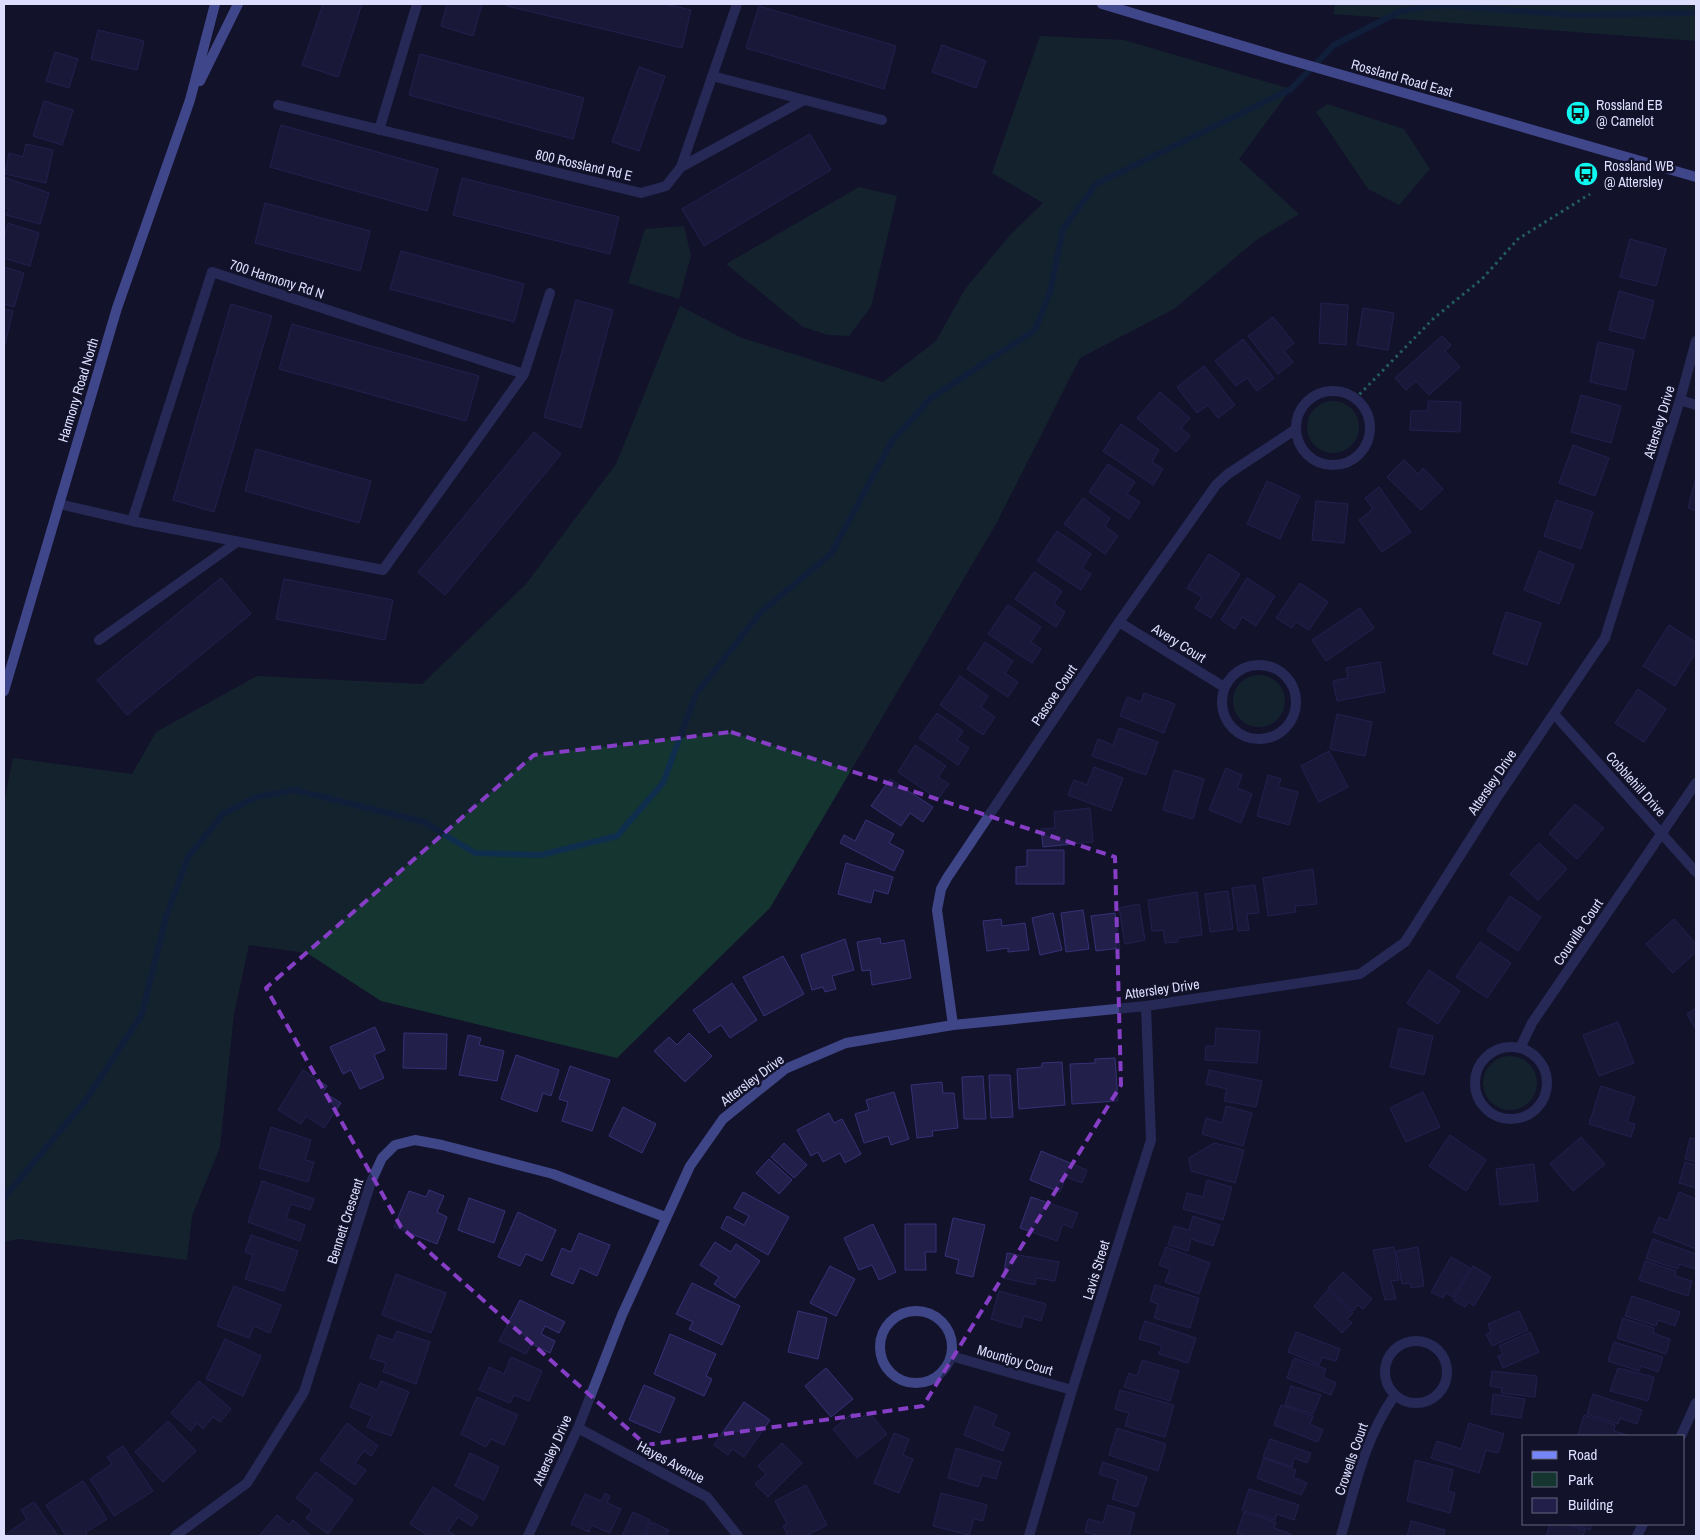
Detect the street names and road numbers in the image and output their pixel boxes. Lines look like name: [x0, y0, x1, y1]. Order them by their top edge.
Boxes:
street label: Rossland Road East: [1349, 55, 1455, 101]
street label: 800 Rossland Rd E: [534, 145, 634, 185]
street label: 700 Harmony Rd N: [227, 255, 327, 303]
street label: Harmony Road North: [54, 336, 102, 444]
street label: Attersley Drive: [1639, 383, 1679, 462]
street label: Avery Court: [1148, 619, 1209, 667]
street label: Pascoe Court: [1027, 661, 1081, 729]
street label: Attersley Drive: [1463, 746, 1521, 819]
street label: Cobblehill Drive: [1602, 748, 1670, 820]
street label: Courville Court: [1549, 895, 1607, 969]
street label: Attersley Drive: [1122, 975, 1201, 1003]
street label: Attersley Drive: [716, 1050, 787, 1110]
street label: Bennett Crescent: [323, 1176, 367, 1266]
street label: Lavis Street: [1078, 1238, 1114, 1302]
street label: Mountjoy Court: [975, 1341, 1055, 1379]
street label: Attersley Drive: [528, 1412, 576, 1489]
street label: Crowells Court: [1330, 1420, 1372, 1498]
street label: Hayes Avenue: [634, 1437, 708, 1487]

